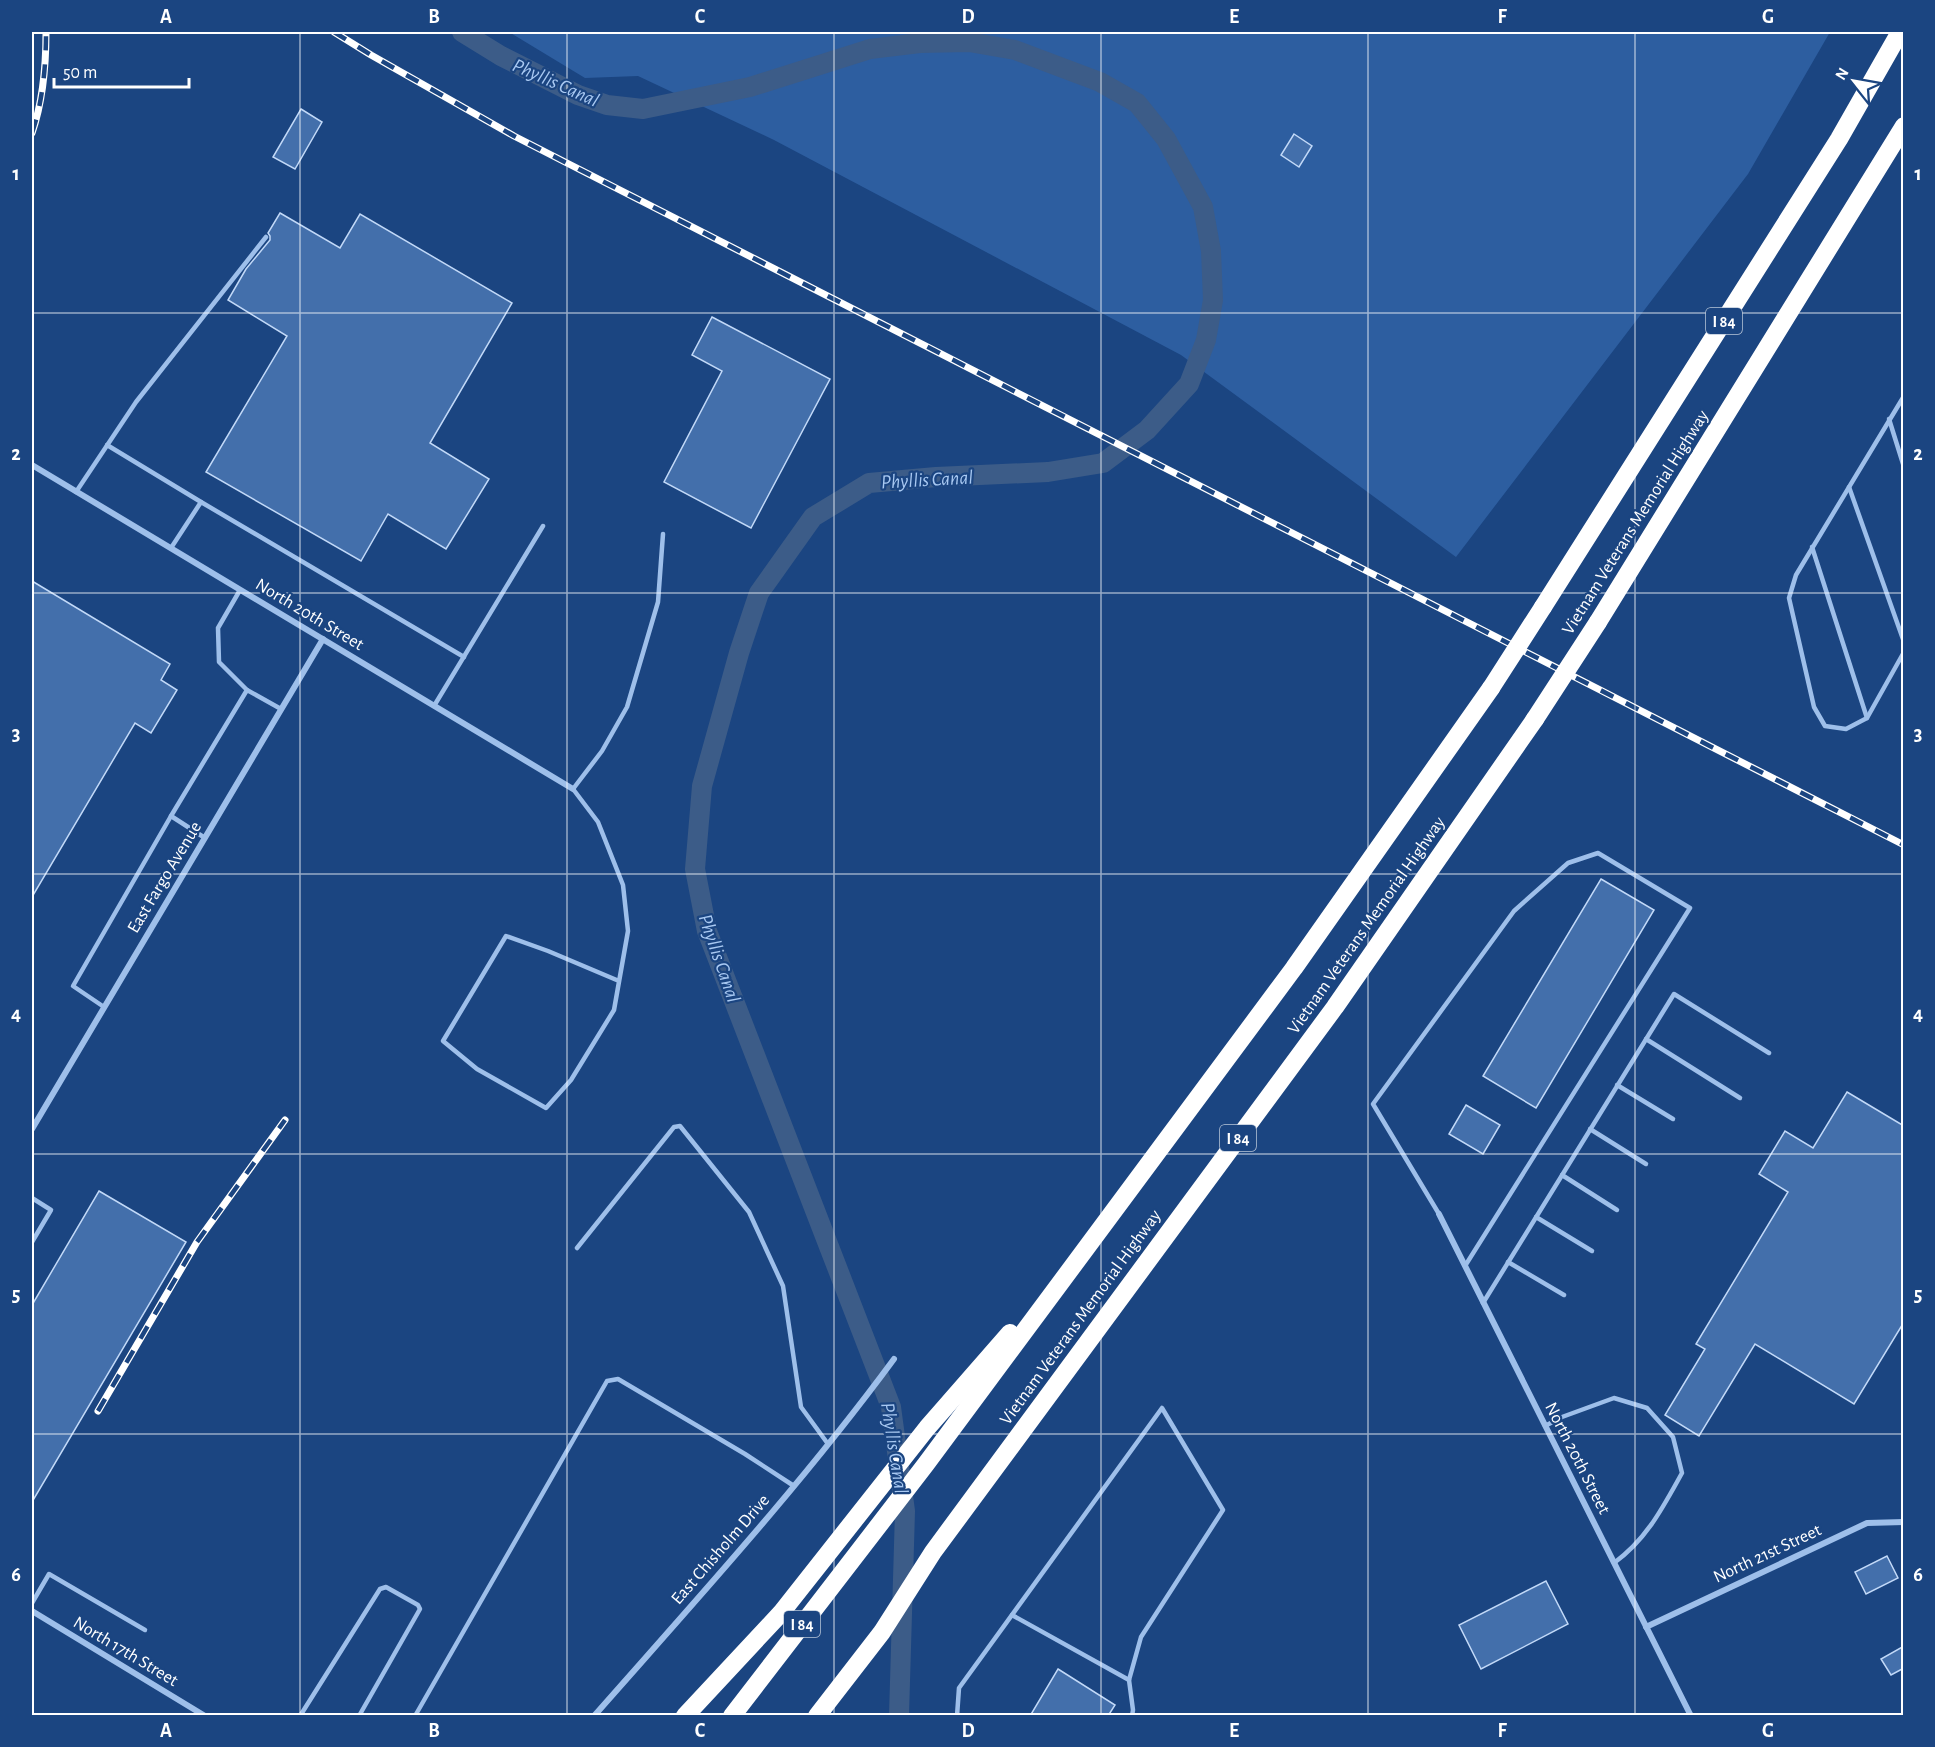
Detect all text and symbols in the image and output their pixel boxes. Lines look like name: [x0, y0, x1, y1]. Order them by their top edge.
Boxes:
text: A: [160, 7, 172, 27]
text: B: [428, 7, 440, 27]
text: C: [695, 7, 706, 27]
text: D: [961, 7, 975, 27]
text: E: [1229, 7, 1239, 27]
text: F: [1497, 7, 1507, 27]
text: G: [1762, 7, 1774, 27]
scale bar: [54, 51, 189, 89]
north arrow: [1824, 51, 1884, 111]
water label: Phyllis Canal: [509, 55, 602, 111]
text: 50 m: [63, 64, 97, 82]
text: N: [1832, 65, 1852, 83]
text: 1: [12, 164, 20, 184]
text: 1: [1914, 164, 1922, 184]
road number: I 84: [1706, 308, 1742, 334]
street label: Vietnam Veterans Memorial Highway: [1559, 407, 1713, 638]
text: 2: [11, 444, 21, 464]
text: 2: [1913, 444, 1923, 464]
water label: Phyllis Canal: [881, 468, 974, 492]
street label: North 20th Street: [252, 576, 367, 654]
text: 3: [12, 724, 20, 744]
text: 3: [1914, 724, 1922, 744]
street label: Vietnam Veterans Memorial Highway: [1285, 813, 1449, 1037]
street label: East Fargo Avenue: [125, 819, 205, 936]
water label: Phyllis Canal: [695, 911, 744, 1005]
text: 4: [11, 1004, 21, 1024]
text: 4: [1913, 1004, 1923, 1024]
road number: I 84: [1220, 1125, 1256, 1151]
street label: Vietnam Veterans Memorial Highway: [997, 1207, 1165, 1428]
text: 5: [12, 1285, 20, 1305]
text: 5: [1914, 1285, 1922, 1305]
street label: North 20th Street: [1541, 1400, 1613, 1517]
water label: Phyllis Canal: [877, 1401, 911, 1495]
street label: East Chisholm Drive: [668, 1491, 773, 1608]
street label: North 21st Street: [1711, 1521, 1824, 1587]
text: 6: [11, 1565, 21, 1585]
text: 6: [1913, 1565, 1923, 1585]
road number: I 84: [784, 1611, 820, 1637]
street label: North 17th Street: [70, 1614, 181, 1690]
text: A: [160, 1721, 172, 1741]
text: B: [428, 1721, 440, 1741]
text: C: [695, 1721, 706, 1741]
text: D: [961, 1721, 975, 1741]
text: E: [1229, 1721, 1239, 1741]
text: F: [1497, 1721, 1507, 1741]
text: G: [1762, 1721, 1774, 1741]

